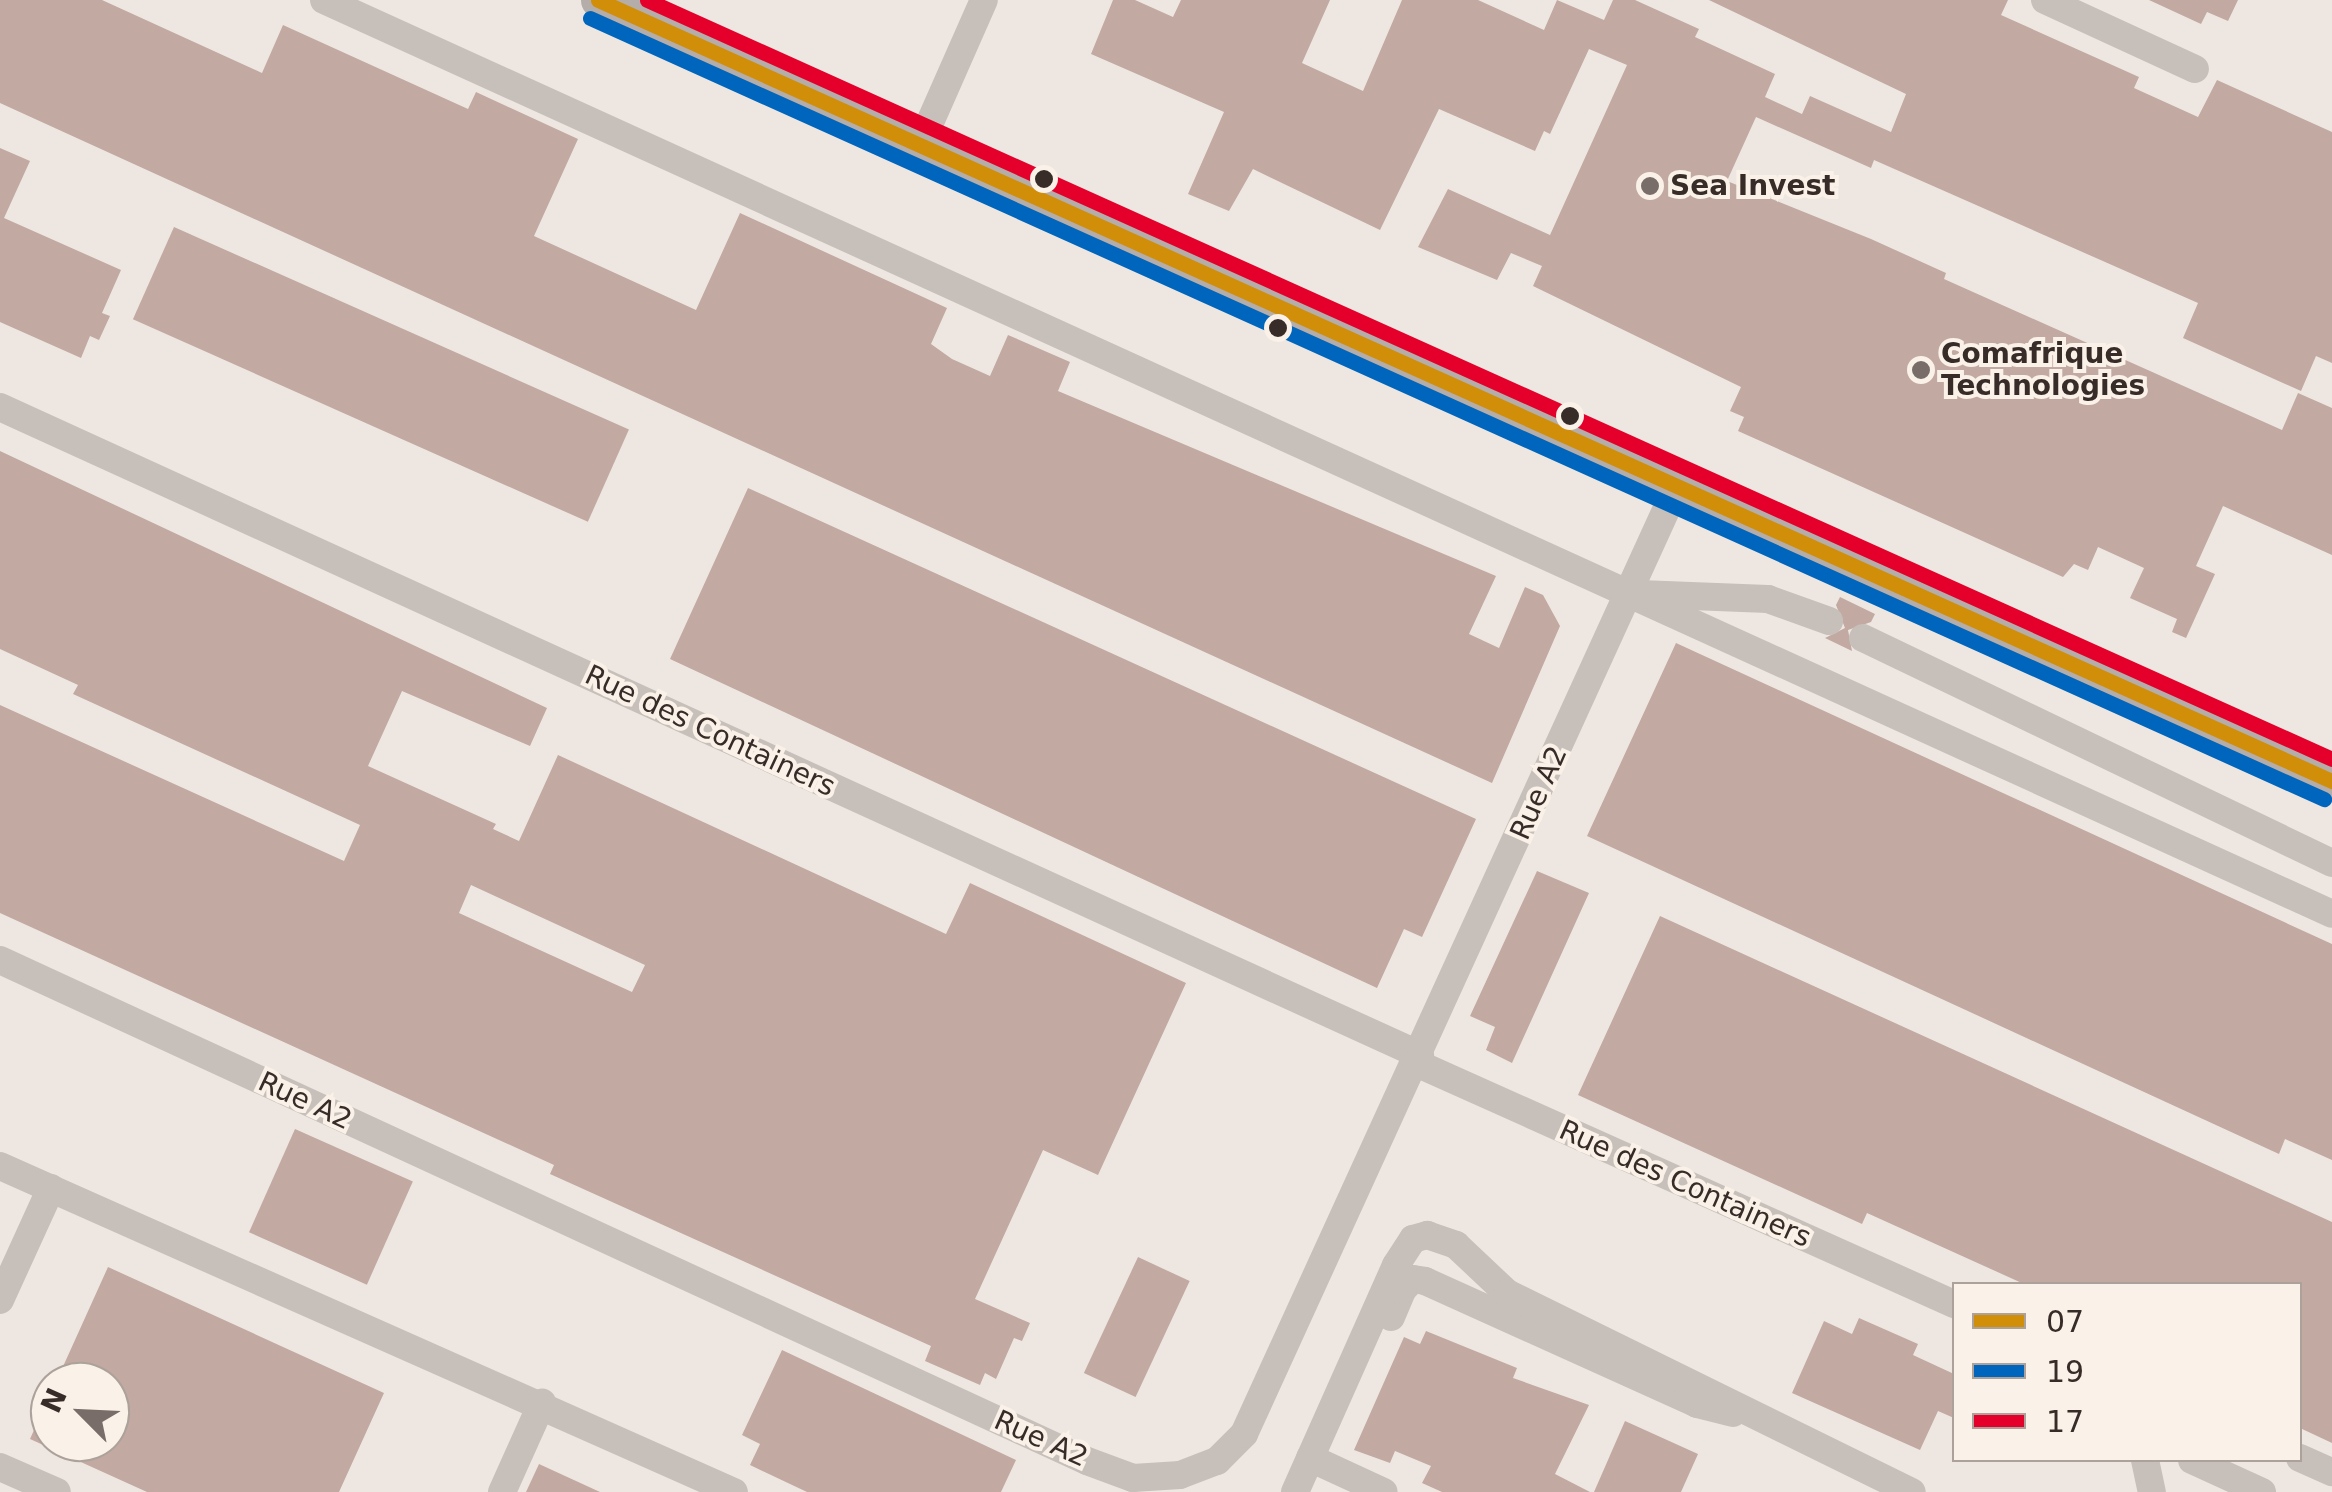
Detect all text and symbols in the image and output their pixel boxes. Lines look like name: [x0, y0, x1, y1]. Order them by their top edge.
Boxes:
unlabelled marker: [1034, 169, 1054, 189]
place label: Sea Invest: [1670, 169, 1835, 203]
marker: Sea Invest: [1639, 175, 1661, 197]
unlabelled marker: [1268, 318, 1288, 338]
place label: Comafrique Technologies: [1941, 337, 2145, 403]
marker: Comafrique Technologies: [1910, 359, 1932, 381]
unlabelled marker: [1560, 406, 1580, 426]
street label: Rue des Containers: [580, 658, 840, 804]
street label: Rue A2: [1504, 741, 1574, 845]
street label: Rue A2: [253, 1065, 357, 1137]
street label: Rue des Containers: [1554, 1113, 1816, 1255]
legend: [1952, 1282, 2302, 1462]
text: 07: [2046, 1304, 2084, 1339]
text: 19: [2046, 1354, 2084, 1389]
north arrow: [30, 1362, 130, 1462]
text: N: [34, 1383, 74, 1418]
street label: Rue A2: [989, 1404, 1093, 1474]
text: 17: [2046, 1404, 2084, 1439]

